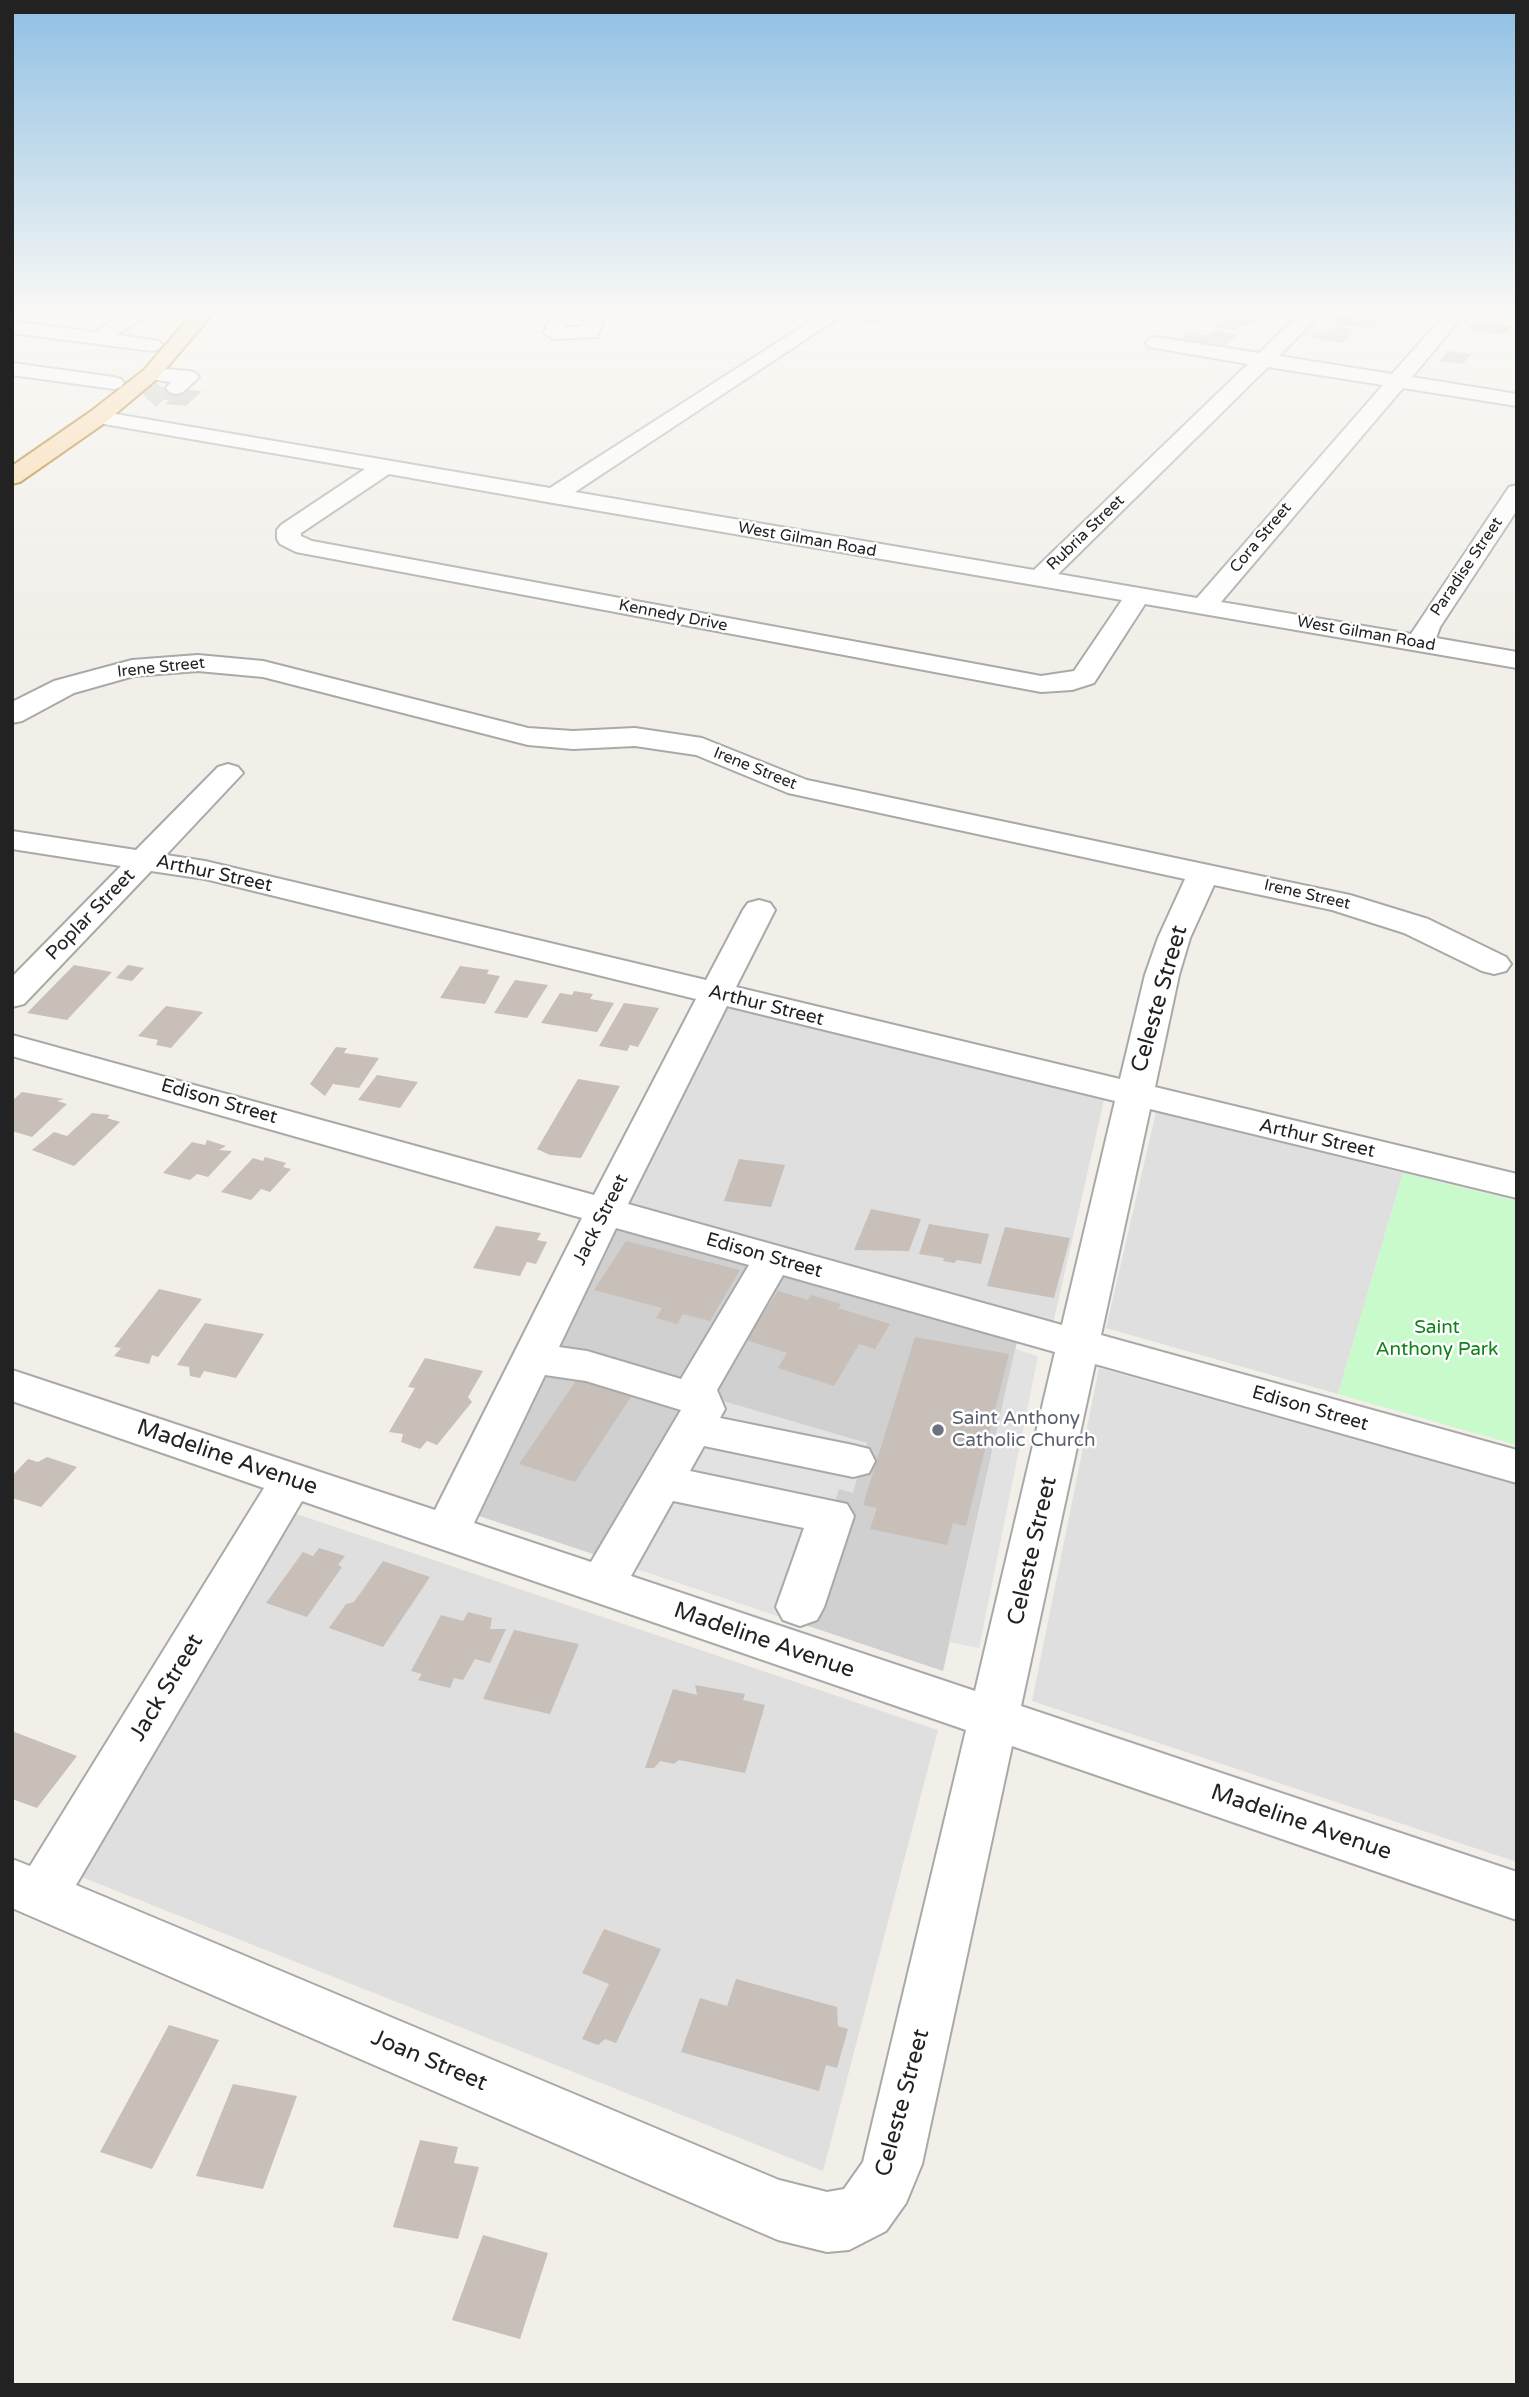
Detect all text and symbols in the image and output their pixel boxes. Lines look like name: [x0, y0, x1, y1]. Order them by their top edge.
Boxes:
street label: Rubria Street: [1043, 491, 1129, 575]
street label: Cora Street: [1226, 499, 1296, 577]
street label: Paradise Street: [1427, 514, 1507, 620]
street label: West Gilman Road: [736, 518, 878, 562]
street label: Kennedy Drive: [617, 596, 729, 636]
street label: West Gilman Road: [1295, 612, 1437, 656]
street label: Irene Street: [116, 654, 206, 682]
street label: Irene Street: [711, 744, 799, 794]
street label: Arthur Street: [154, 851, 274, 897]
street label: Poplar Street: [42, 865, 140, 965]
street label: Irene Street: [1262, 876, 1352, 914]
street label: Celeste Street: [1126, 922, 1194, 1076]
street label: Arthur Street: [706, 981, 826, 1031]
street label: Edison Street: [158, 1074, 280, 1130]
street label: Arthur Street: [1257, 1115, 1377, 1163]
street label: Jack Street: [568, 1171, 634, 1269]
street label: Edison Street: [703, 1228, 825, 1284]
park label: Saint Anthony Park: [1376, 1317, 1498, 1361]
street label: Edison Street: [1249, 1381, 1371, 1437]
place label: Saint Anthony Catholic Church: [952, 1408, 1096, 1452]
street label: Madeline Avenue: [133, 1414, 321, 1502]
marker: Saint Anthony Catholic Church: [930, 1422, 946, 1438]
street label: Celeste Street: [1002, 1474, 1064, 1628]
street label: Madeline Avenue: [670, 1597, 858, 1685]
street label: Jack Street: [124, 1629, 210, 1747]
street label: Madeline Avenue: [1207, 1779, 1395, 1867]
street label: Joan Street: [367, 2024, 491, 2098]
street label: Celeste Street: [870, 2026, 936, 2180]

